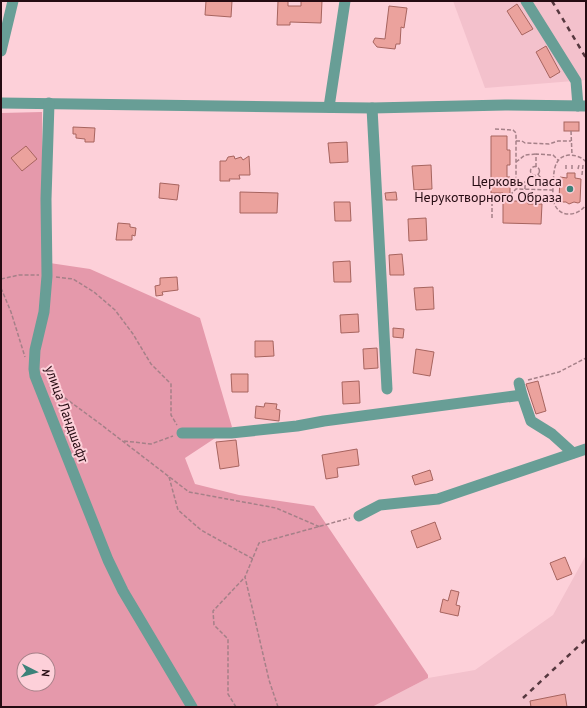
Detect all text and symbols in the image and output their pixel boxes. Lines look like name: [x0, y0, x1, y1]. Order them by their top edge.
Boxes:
place label: Церковь Спаса Нерукотворного Образа: [414, 172, 562, 206]
marker: Церковь Спаса Нерукотворного Образа: [565, 184, 575, 194]
street label: улица Ландшафт: [41, 363, 93, 465]
north arrow: [16, 652, 56, 692]
text: N: [39, 669, 53, 677]

